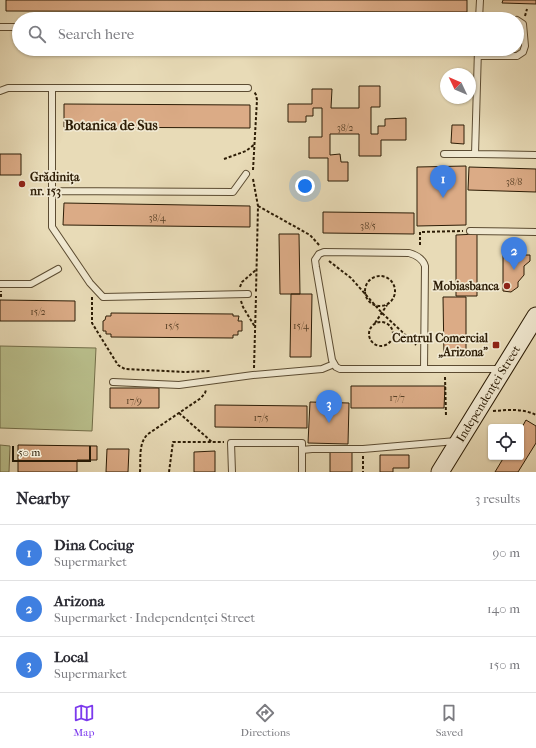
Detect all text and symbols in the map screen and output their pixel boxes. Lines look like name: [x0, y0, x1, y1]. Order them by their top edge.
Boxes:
search box: [12, 12, 524, 56]
icon: search: [26, 23, 48, 45]
text: Search here: [58, 25, 134, 43]
north arrow: [440, 68, 476, 104]
district label: Botanica de Sus: [64, 117, 158, 134]
house number: 38/2: [337, 122, 353, 134]
pin: 1: [430, 165, 456, 198]
place label: Grădinița nr. 153: [29, 170, 80, 199]
your location: [295, 176, 315, 196]
house number: 38/8: [506, 176, 522, 188]
marker: Grădinița nr. 153: [17, 179, 27, 189]
house number: 38/4: [148, 212, 167, 224]
house number: 38/5: [360, 220, 376, 232]
pin: 2: [501, 237, 527, 270]
place label: Mobiasbanca: [432, 279, 499, 293]
marker: Mobiasbanca: [502, 281, 512, 291]
house number: 15/2: [30, 306, 46, 318]
house number: 15/5: [165, 320, 179, 332]
house number: 15/4: [293, 320, 310, 332]
place label: Centrul Comercial „Arizona”: [392, 331, 489, 359]
marker: Centrul Comercial „Arizona”: [491, 340, 501, 350]
street label: Independenței Street: [453, 342, 524, 445]
pin: 3: [316, 390, 342, 423]
house number: 17/7: [389, 392, 405, 404]
house number: 17/9: [126, 395, 142, 407]
house number: 17/5: [253, 412, 269, 424]
map controls: [488, 424, 524, 460]
button: locate: [488, 424, 524, 460]
scale bar: [12, 444, 91, 463]
text: 50 m: [18, 446, 40, 459]
text: Nearby: [16, 488, 70, 508]
text: 3 results: [475, 491, 520, 506]
text: Dina Cociug: [54, 536, 134, 554]
text: 1: [27, 545, 31, 560]
text: 90 m: [492, 545, 520, 560]
text: Supermarket: [54, 554, 127, 569]
text: Arizona: [54, 592, 104, 610]
text: 2: [26, 601, 32, 616]
text: 140 m: [487, 601, 520, 616]
text: Supermarket · Independenței Street: [54, 610, 255, 625]
text: Local: [54, 648, 88, 666]
text: 3: [26, 657, 32, 672]
text: 150 m: [489, 657, 520, 672]
text: Supermarket: [54, 666, 127, 681]
tab: Map: [73, 702, 95, 739]
tab: Directions: [241, 702, 290, 739]
tab: Saved: [436, 702, 463, 739]

